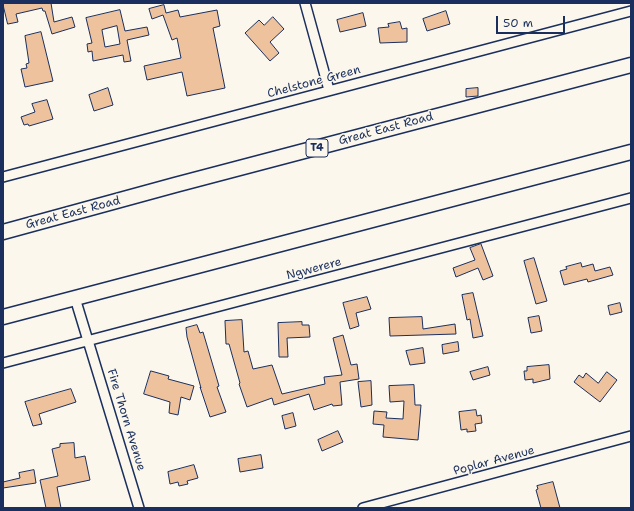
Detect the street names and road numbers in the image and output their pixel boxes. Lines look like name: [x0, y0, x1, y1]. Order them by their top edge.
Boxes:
street label: Chelstone Green: [266, 63, 362, 101]
street label: Great East Road: [337, 109, 435, 149]
road number: T4: [306, 139, 328, 157]
street label: Great East Road: [24, 193, 122, 233]
street label: Ngwerere: [285, 255, 343, 283]
street label: Fire Thorn Avenue: [104, 367, 148, 473]
street label: Poplar Avenue: [452, 443, 536, 479]

